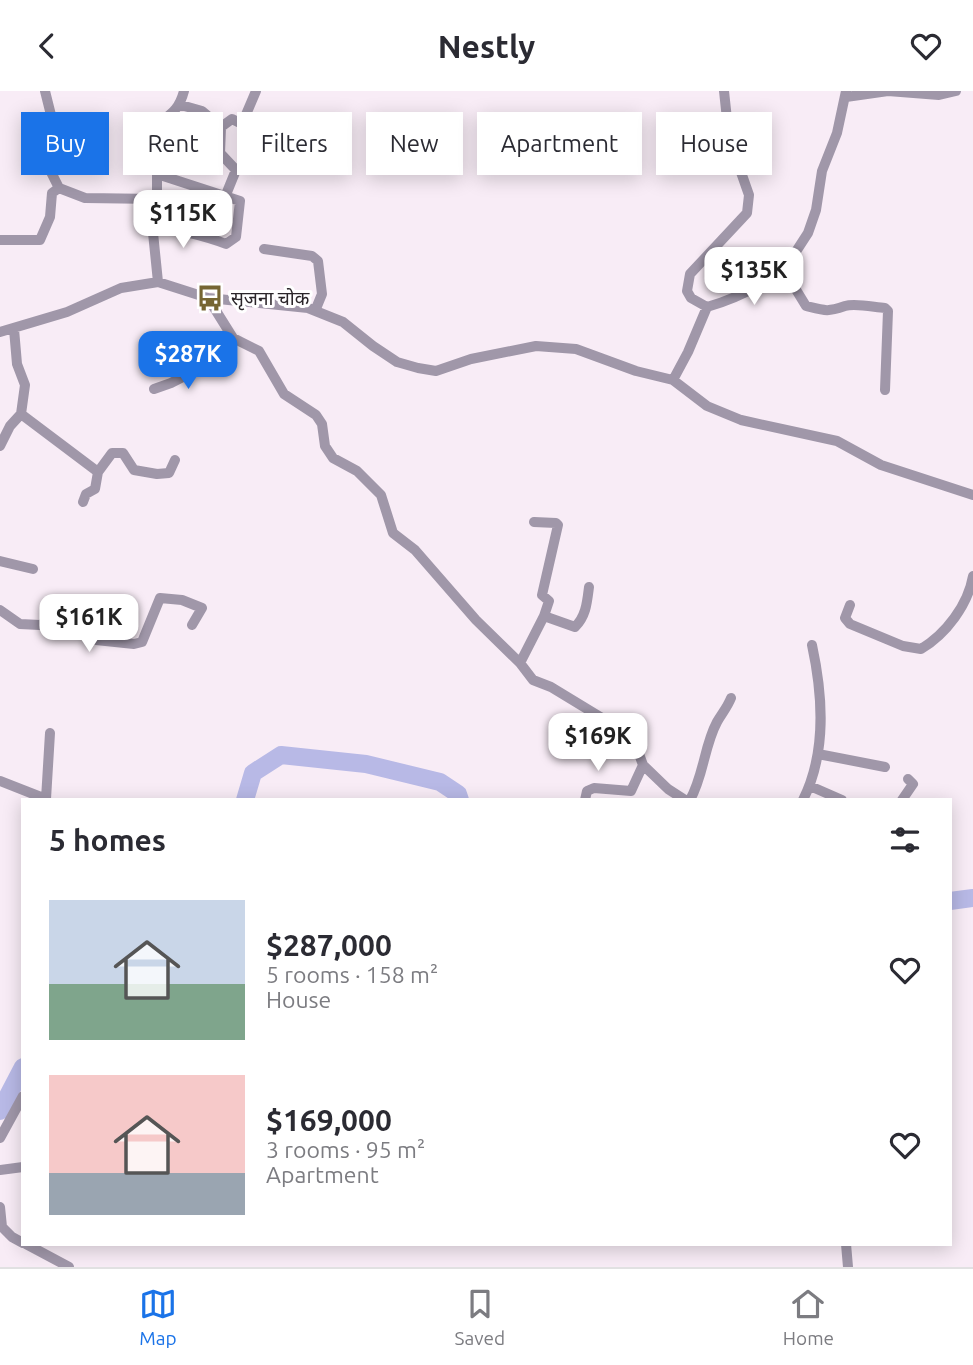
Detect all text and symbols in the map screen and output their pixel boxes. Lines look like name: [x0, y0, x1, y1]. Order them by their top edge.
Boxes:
icon: back: [28, 27, 66, 65]
icon: heart: [907, 27, 945, 65]
text: Nestly: [438, 28, 535, 64]
chip: Buy: [21, 112, 109, 175]
chip: Rent: [123, 112, 223, 175]
chip: Filters: [237, 112, 352, 175]
chip: New: [366, 112, 463, 175]
chip: Apartment: [477, 112, 642, 175]
chip: House: [656, 112, 772, 175]
pin: $115K: [134, 191, 232, 250]
text: $115K: [149, 200, 217, 225]
pin: $135K: [705, 247, 803, 307]
text: $135K: [720, 257, 788, 282]
bus stop icon: सृजना चोक: [195, 283, 225, 313]
place label: सृजना चोक: [231, 287, 310, 311]
pin: $287K: [139, 331, 237, 391]
text: $287K: [154, 341, 222, 366]
pin: $161K: [40, 595, 138, 654]
text: $161K: [55, 604, 123, 629]
pin: $169K: [549, 713, 647, 773]
text: $169K: [564, 723, 632, 748]
icon: filters: [886, 821, 924, 859]
text: 5 homes: [49, 823, 166, 857]
icon: home: [105, 928, 189, 1012]
text: $287,000: [266, 928, 392, 962]
icon: heart: [886, 951, 924, 989]
text: 5 rooms · 158 m²: [266, 962, 438, 987]
text: House: [266, 987, 331, 1012]
icon: home: [105, 1103, 189, 1187]
text: $169,000: [266, 1103, 392, 1137]
icon: heart: [886, 1126, 924, 1164]
text: 3 rooms · 95 m²: [266, 1137, 425, 1162]
text: Apartment: [266, 1162, 379, 1187]
tab: Map: [139, 1285, 177, 1349]
tab: Saved: [455, 1285, 505, 1349]
tab: Home: [783, 1285, 834, 1349]

